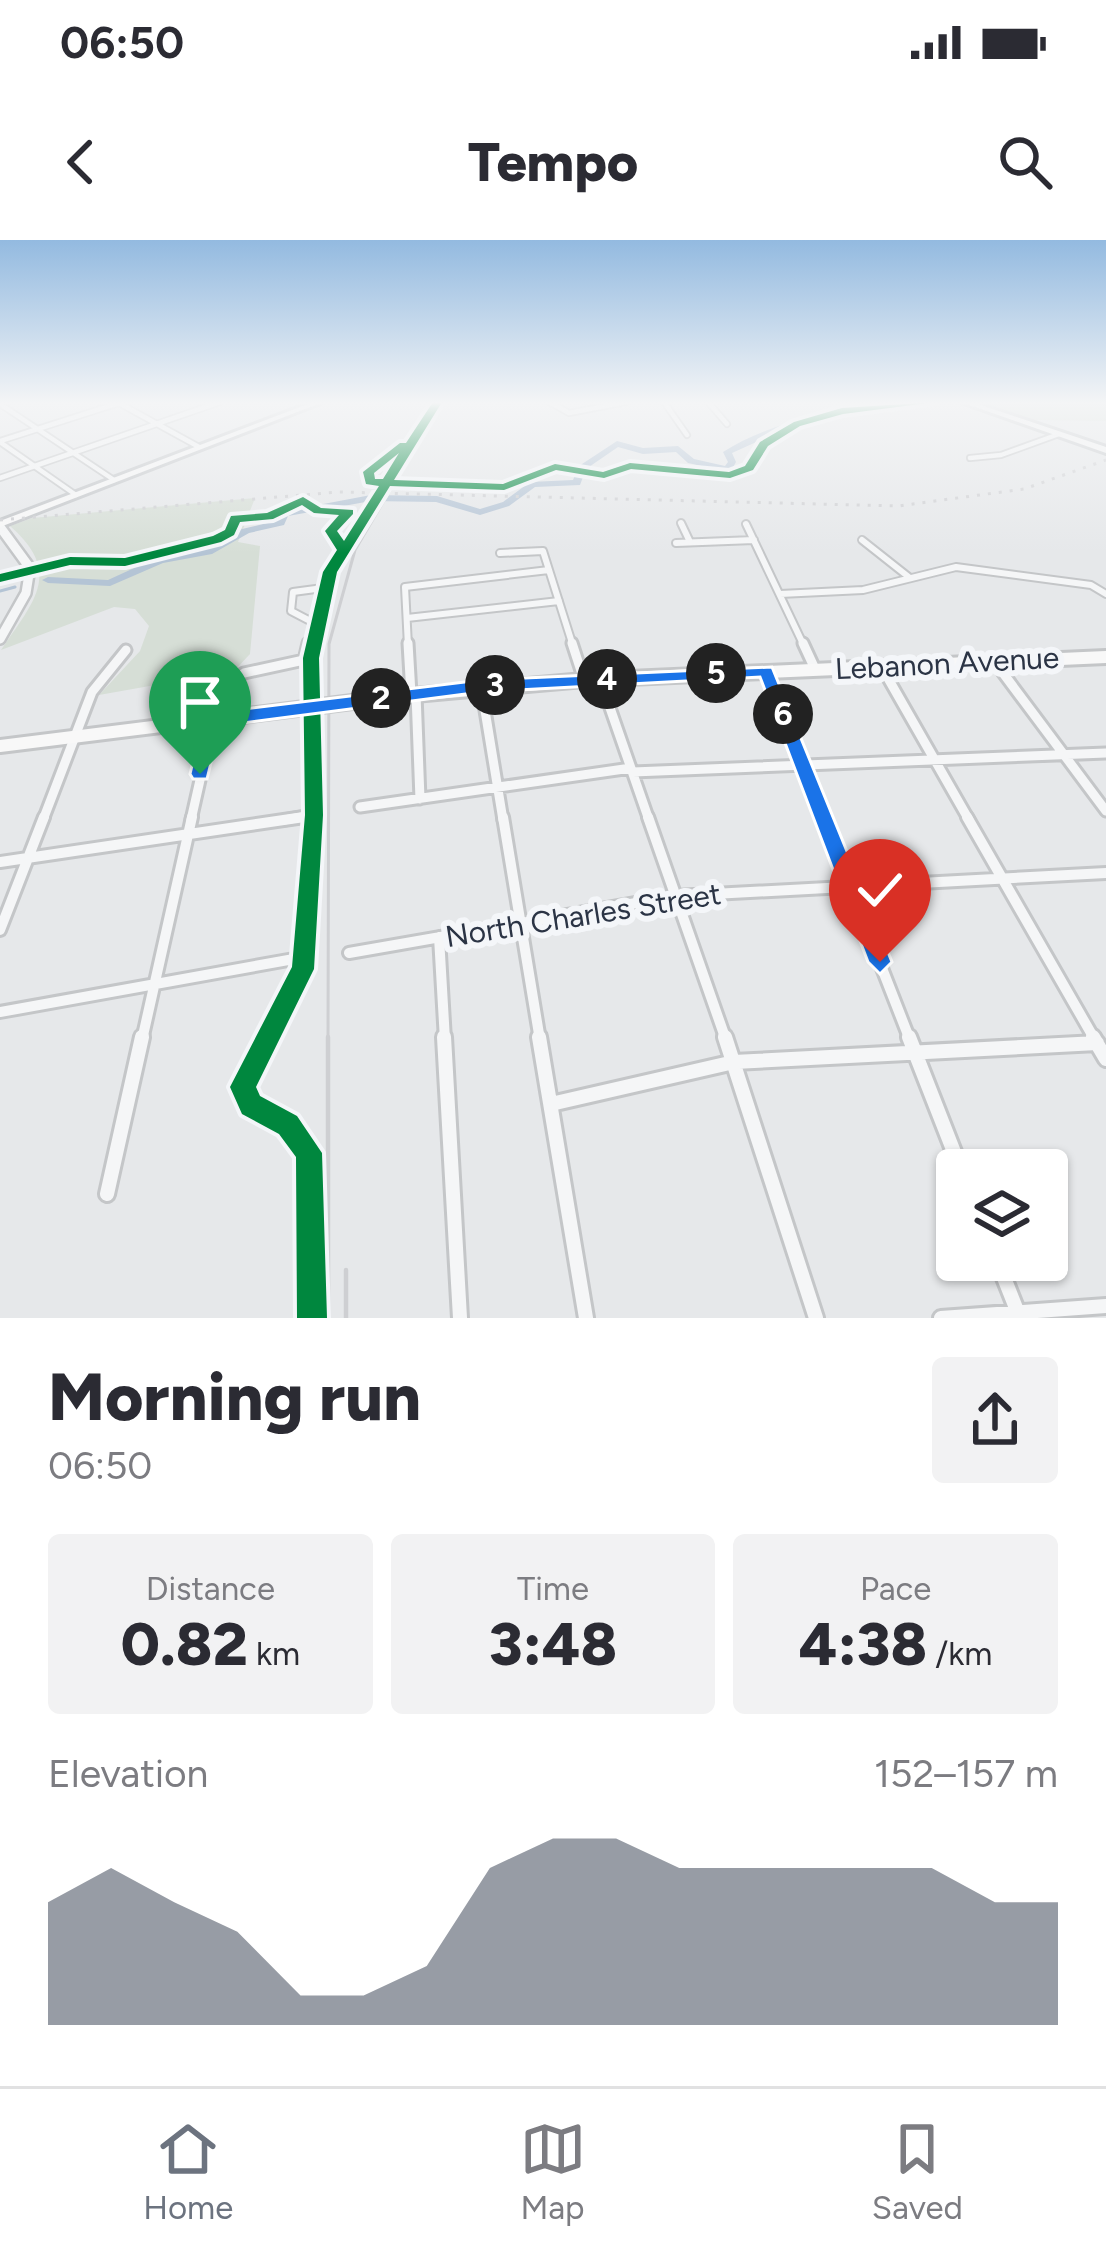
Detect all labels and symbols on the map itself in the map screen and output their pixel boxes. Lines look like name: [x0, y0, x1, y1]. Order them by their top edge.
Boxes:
street label: Lebanon Avenue: [834, 639, 1060, 687]
pin: 5: [686, 643, 746, 703]
pin: 4: [577, 649, 637, 709]
pin: [149, 651, 251, 774]
pin: 3: [465, 655, 525, 715]
pin: 2: [351, 668, 411, 728]
pin: 6: [753, 684, 813, 744]
pin: [829, 839, 931, 962]
street label: North Charles Street: [443, 875, 723, 955]

